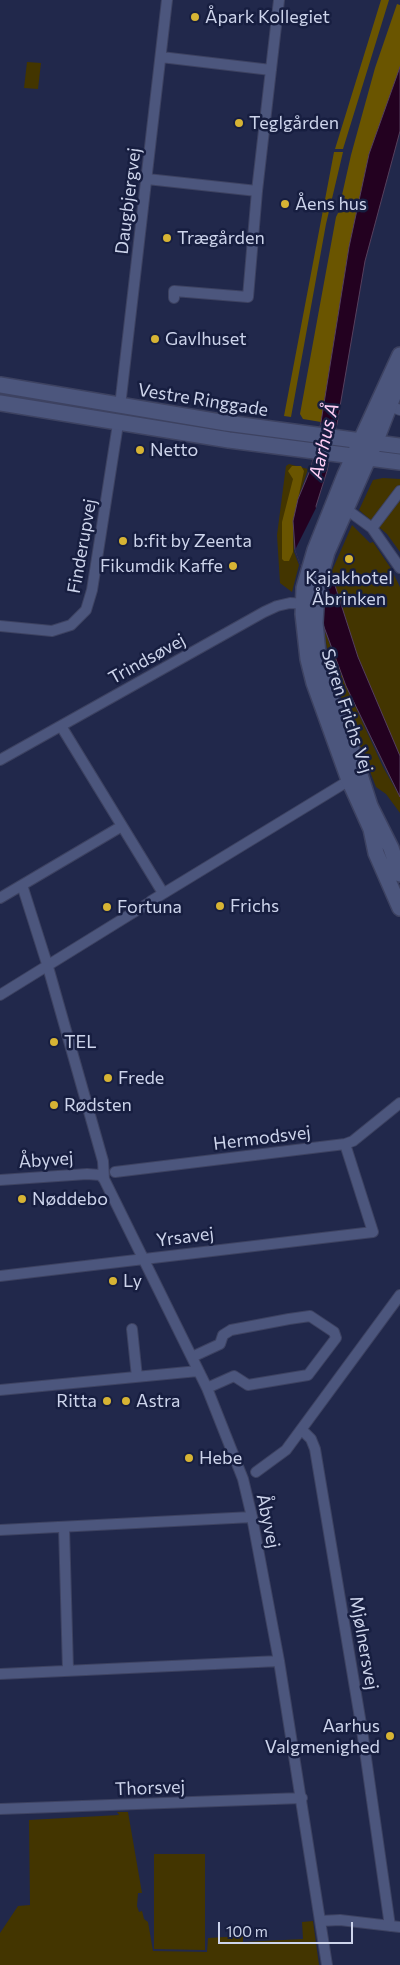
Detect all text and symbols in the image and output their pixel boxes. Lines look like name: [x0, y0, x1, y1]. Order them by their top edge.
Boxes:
place label: Åpark Kollegiet: [205, 6, 330, 28]
marker: Åpark Kollegiet: [189, 11, 201, 23]
place label: Teglgården: [249, 112, 339, 134]
marker: Teglgården: [233, 117, 245, 129]
street label: Daugbjergvej: [111, 147, 145, 255]
place label: Åens hus: [295, 193, 367, 215]
marker: Åens hus: [279, 198, 291, 210]
place label: Trægården: [177, 227, 265, 249]
marker: Trægården: [161, 232, 173, 244]
place label: Gavlhuset: [165, 328, 247, 350]
marker: Gavlhuset: [149, 333, 161, 345]
street label: Vestre Ringgade: [136, 379, 270, 421]
water label: Aarhus Å: [304, 401, 344, 481]
place label: Netto: [150, 439, 198, 461]
marker: Netto: [134, 444, 146, 456]
street label: Finderupvej: [63, 497, 101, 595]
place label: b:fit by Zeenta: [133, 530, 252, 552]
marker: b:fit by Zeenta: [117, 535, 129, 547]
marker: Kajakhotel Åbrinken: [343, 553, 355, 565]
place label: Fikumdik Kaffe: [100, 555, 223, 577]
marker: Fikumdik Kaffe: [227, 560, 239, 572]
place label: Kajakhotel Åbrinken: [305, 567, 393, 610]
street label: Trindsøvej: [105, 629, 189, 689]
street label: Søren Frichs Vej: [317, 646, 377, 776]
place label: Frichs: [230, 895, 279, 917]
place label: Fortuna: [117, 896, 182, 918]
marker: Frichs: [214, 900, 226, 912]
marker: Fortuna: [101, 901, 113, 913]
place label: TEL: [64, 1031, 97, 1053]
marker: TEL: [48, 1036, 60, 1048]
place label: Frede: [118, 1067, 164, 1089]
marker: Frede: [102, 1072, 114, 1084]
place label: Rødsten: [64, 1094, 132, 1116]
marker: Rødsten: [48, 1099, 60, 1111]
street label: Hermodsvej: [212, 1121, 312, 1155]
street label: Åbyvej: [18, 1147, 74, 1173]
place label: Nøddebo: [32, 1188, 108, 1210]
marker: Nøddebo: [16, 1193, 28, 1205]
street label: Yrsavej: [155, 1223, 215, 1251]
place label: Ly: [123, 1270, 142, 1292]
marker: Ly: [107, 1275, 119, 1287]
place label: Ritta: [56, 1390, 97, 1412]
place label: Astra: [136, 1390, 180, 1412]
marker: Ritta: [101, 1395, 113, 1407]
marker: Astra: [120, 1395, 132, 1407]
place label: Hebe: [199, 1447, 242, 1469]
marker: Hebe: [183, 1452, 195, 1464]
street label: Åbyvej: [252, 1492, 284, 1550]
street label: Mjølnersvej: [345, 1594, 383, 1692]
place label: Aarhus Valgmenighed: [265, 1715, 380, 1758]
marker: Aarhus Valgmenighed: [384, 1730, 396, 1742]
street label: Thorsvej: [114, 1776, 186, 1800]
scale bar: [220, 1912, 355, 1944]
text: 100 m: [226, 1922, 268, 1940]

